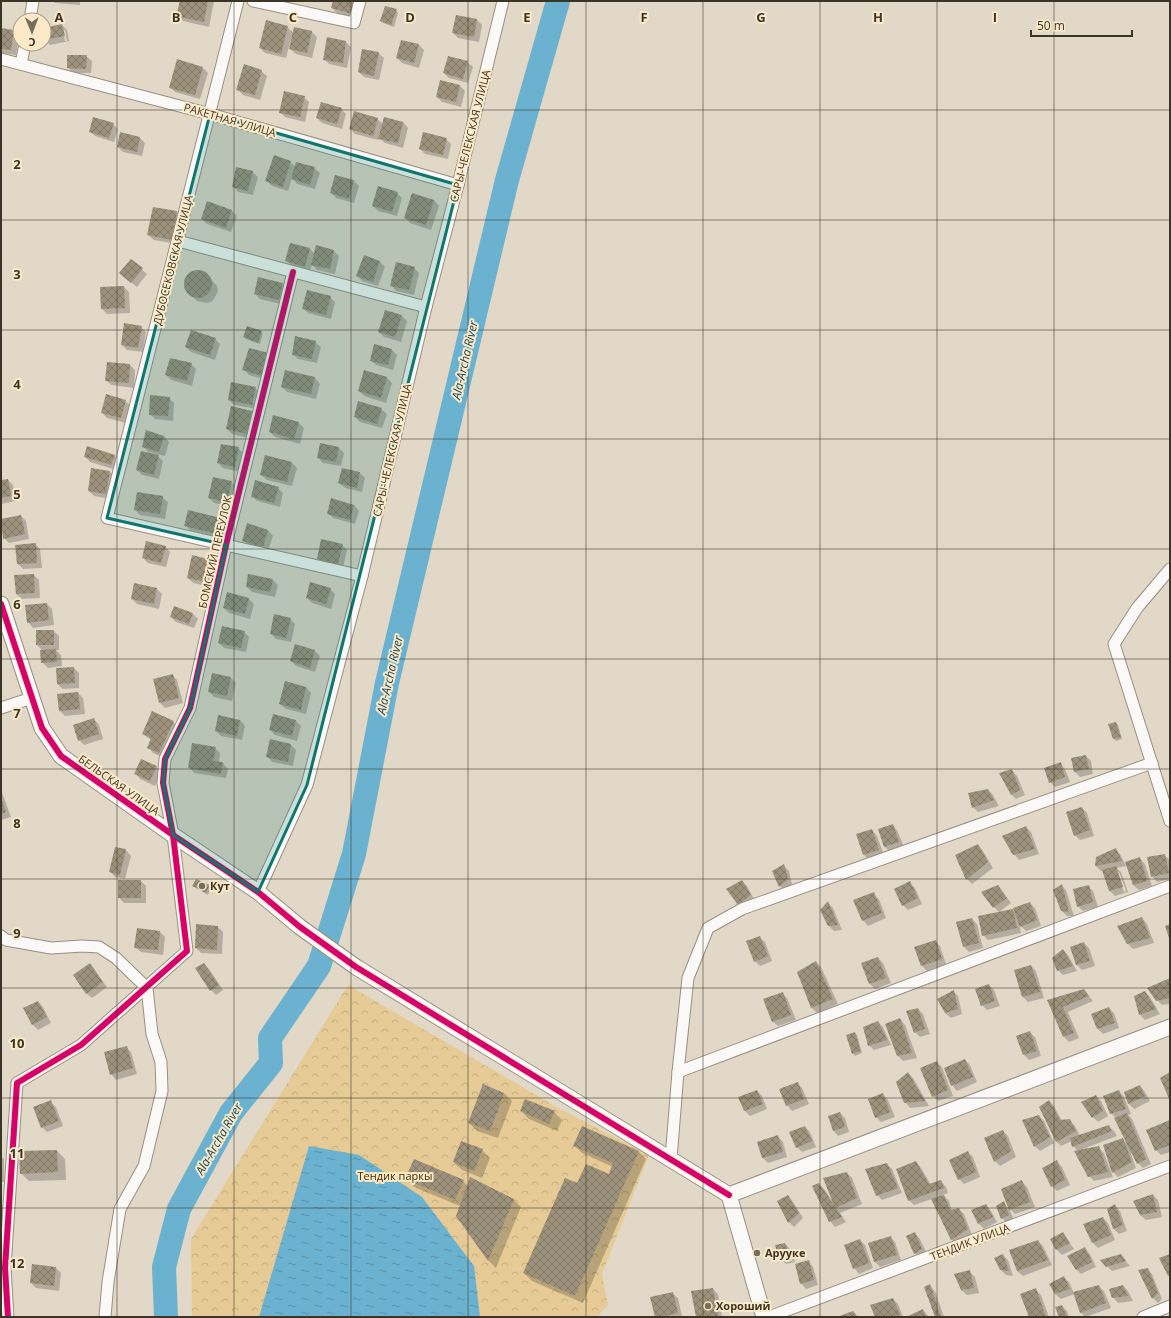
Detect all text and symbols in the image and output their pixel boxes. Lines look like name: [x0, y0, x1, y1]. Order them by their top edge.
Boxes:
text: A: [55, 8, 64, 26]
text: B: [172, 8, 181, 26]
text: C: [289, 8, 297, 26]
text: D: [405, 8, 415, 26]
text: E: [523, 8, 531, 26]
text: F: [640, 8, 648, 26]
text: G: [756, 8, 766, 26]
text: H: [873, 8, 883, 26]
text: I: [993, 8, 997, 26]
north arrow: [12, 12, 52, 52]
scale bar: [1031, 12, 1132, 38]
text: 50 m: [1037, 17, 1065, 34]
text: С: [29, 35, 36, 50]
street label: САРЫ-ЧЕЛЕКСКАЯ УЛИЦА: [446, 68, 493, 204]
street label: РАКЕТНАЯ УЛИЦА: [182, 99, 278, 140]
text: 2: [13, 155, 21, 173]
street label: ДУБОСЕКОВСКАЯ УЛИЦА: [149, 193, 196, 326]
text: 3: [13, 265, 21, 283]
water label: Ala-Archa River: [447, 318, 482, 402]
text: 4: [13, 375, 21, 393]
street label: САРЫ-ЧЕЛЕКСКАЯ УЛИЦА: [369, 382, 414, 518]
text: 5: [13, 485, 21, 503]
street label: БОМСКИЙ ПЕРЕУЛОК: [194, 494, 235, 610]
text: 6: [13, 595, 21, 613]
water label: Ala-Archa River: [372, 633, 407, 717]
text: 7: [13, 704, 21, 722]
street label: БЕЛЬСКАЯ УЛИЦА: [76, 751, 163, 818]
text: 8: [13, 814, 21, 832]
place label: Кут: [210, 878, 230, 893]
marker: Кут: [197, 881, 207, 891]
text: 9: [13, 924, 21, 942]
text: 10: [10, 1034, 24, 1052]
water label: Ala-Archa River: [191, 1099, 247, 1179]
text: 11: [10, 1144, 24, 1162]
park label: Тендик паркы: [358, 1168, 432, 1183]
street label: ТЕНДИК УЛИЦА: [928, 1220, 1012, 1264]
place label: Арууке: [765, 1245, 806, 1260]
marker: Арууке: [752, 1248, 762, 1258]
text: 12: [10, 1254, 25, 1272]
place label: Хороший: [716, 1298, 771, 1313]
marker: Хороший: [703, 1301, 713, 1311]

